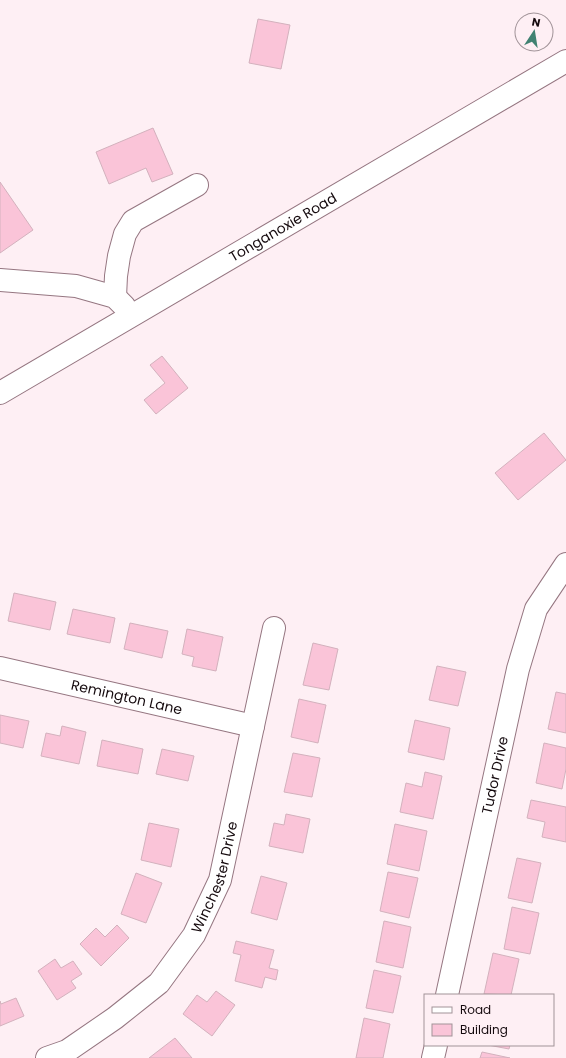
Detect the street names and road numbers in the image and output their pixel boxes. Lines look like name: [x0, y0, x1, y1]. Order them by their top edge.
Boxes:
street label: Tonganoxie Road: [225, 188, 340, 266]
street label: Remington Lane: [69, 675, 185, 720]
street label: Tudor Drive: [477, 734, 513, 816]
street label: Winchester Drive: [186, 819, 242, 936]

